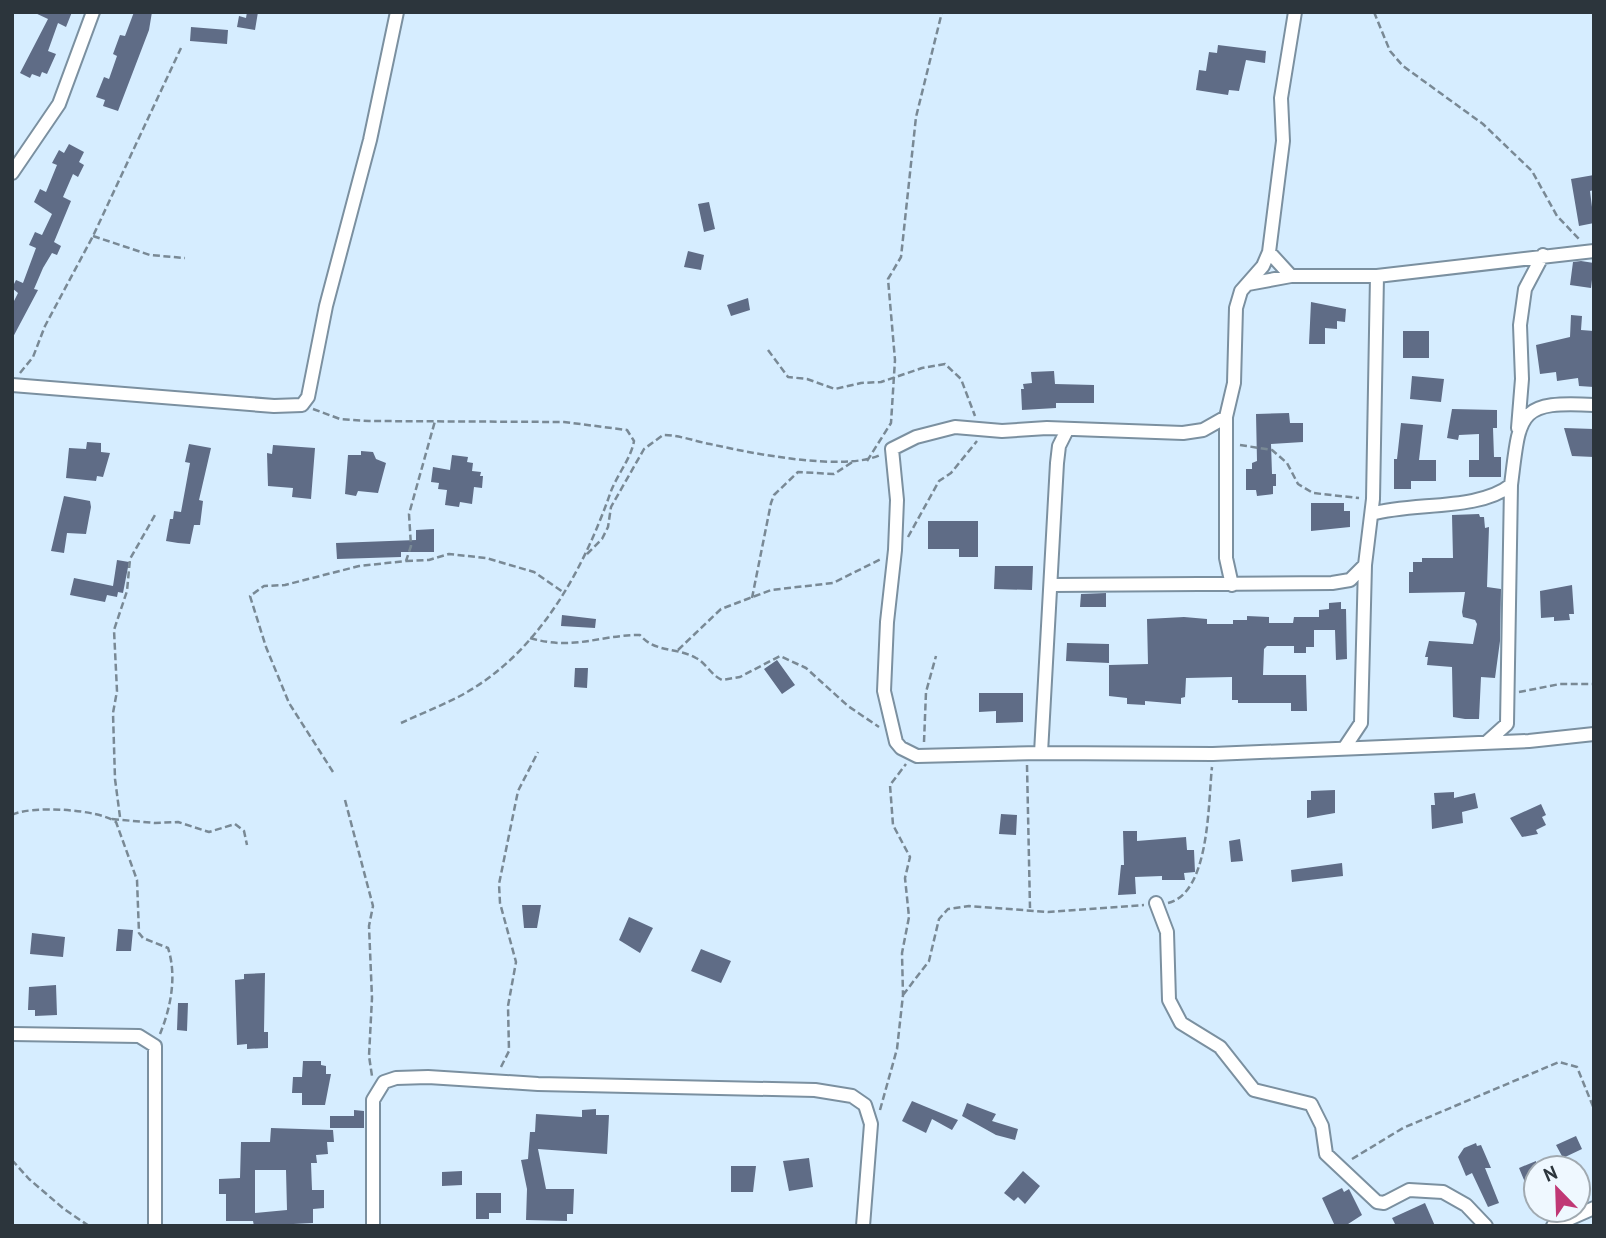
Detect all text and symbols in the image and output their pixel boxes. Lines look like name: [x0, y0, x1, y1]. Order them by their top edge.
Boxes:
north arrow: [1522, 1154, 1592, 1224]
text: N: [1540, 1160, 1561, 1187]

